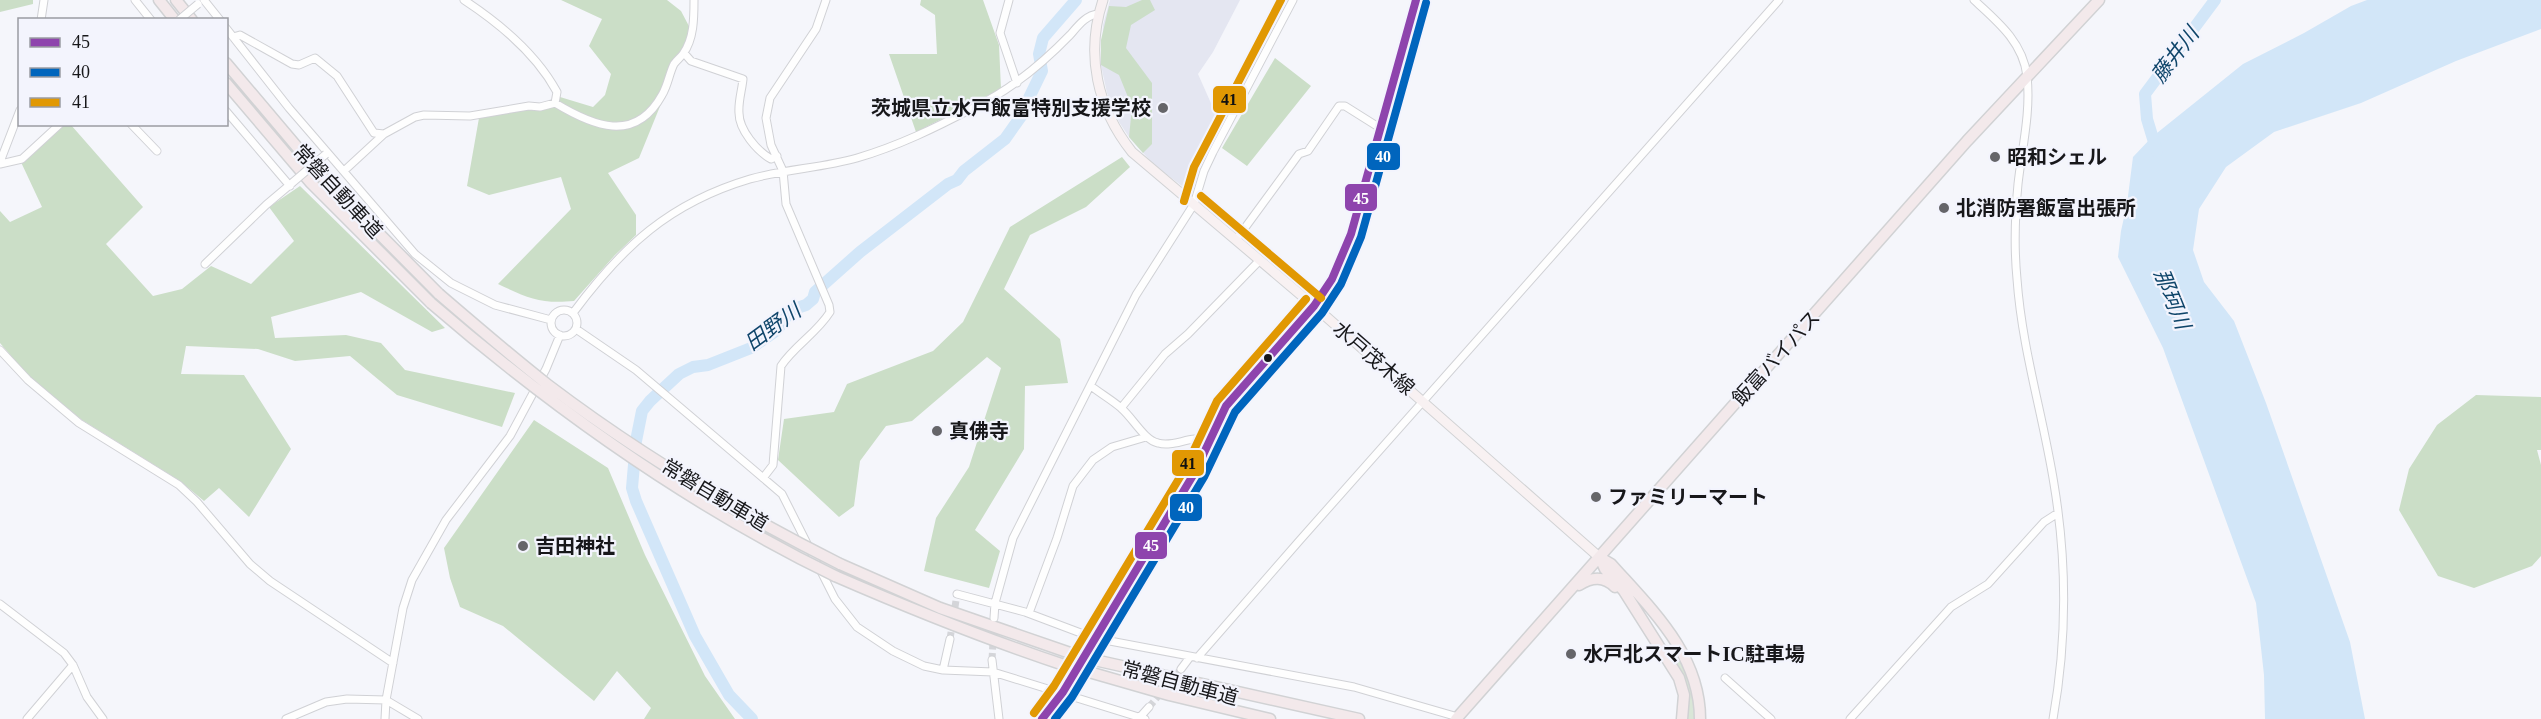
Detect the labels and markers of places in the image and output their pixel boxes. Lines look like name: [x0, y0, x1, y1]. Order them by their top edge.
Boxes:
place label: 茨城県立水戸飯富特別支援学校: [871, 97, 1151, 119]
marker: 茨城県立水戸飯富特別支援学校: [1156, 101, 1170, 115]
place label: 昭和シェル: [2007, 146, 2107, 168]
marker: 昭和シェル: [1988, 150, 2002, 164]
place label: 北消防署飯富出張所: [1956, 197, 2136, 219]
marker: 北消防署飯富出張所: [1937, 201, 1951, 215]
unlabelled marker: [1262, 352, 1274, 364]
place label: 真佛寺: [949, 420, 1009, 442]
marker: 真佛寺: [930, 424, 944, 438]
place label: ファミリーマート: [1608, 486, 1768, 508]
marker: ファミリーマート: [1589, 490, 1603, 504]
place label: 吉田神社: [535, 535, 615, 557]
marker: 吉田神社: [516, 539, 530, 553]
place label: 水戸北スマートIC駐車場: [1583, 643, 1805, 665]
marker: 水戸北スマートIC駐車場: [1564, 647, 1578, 661]

